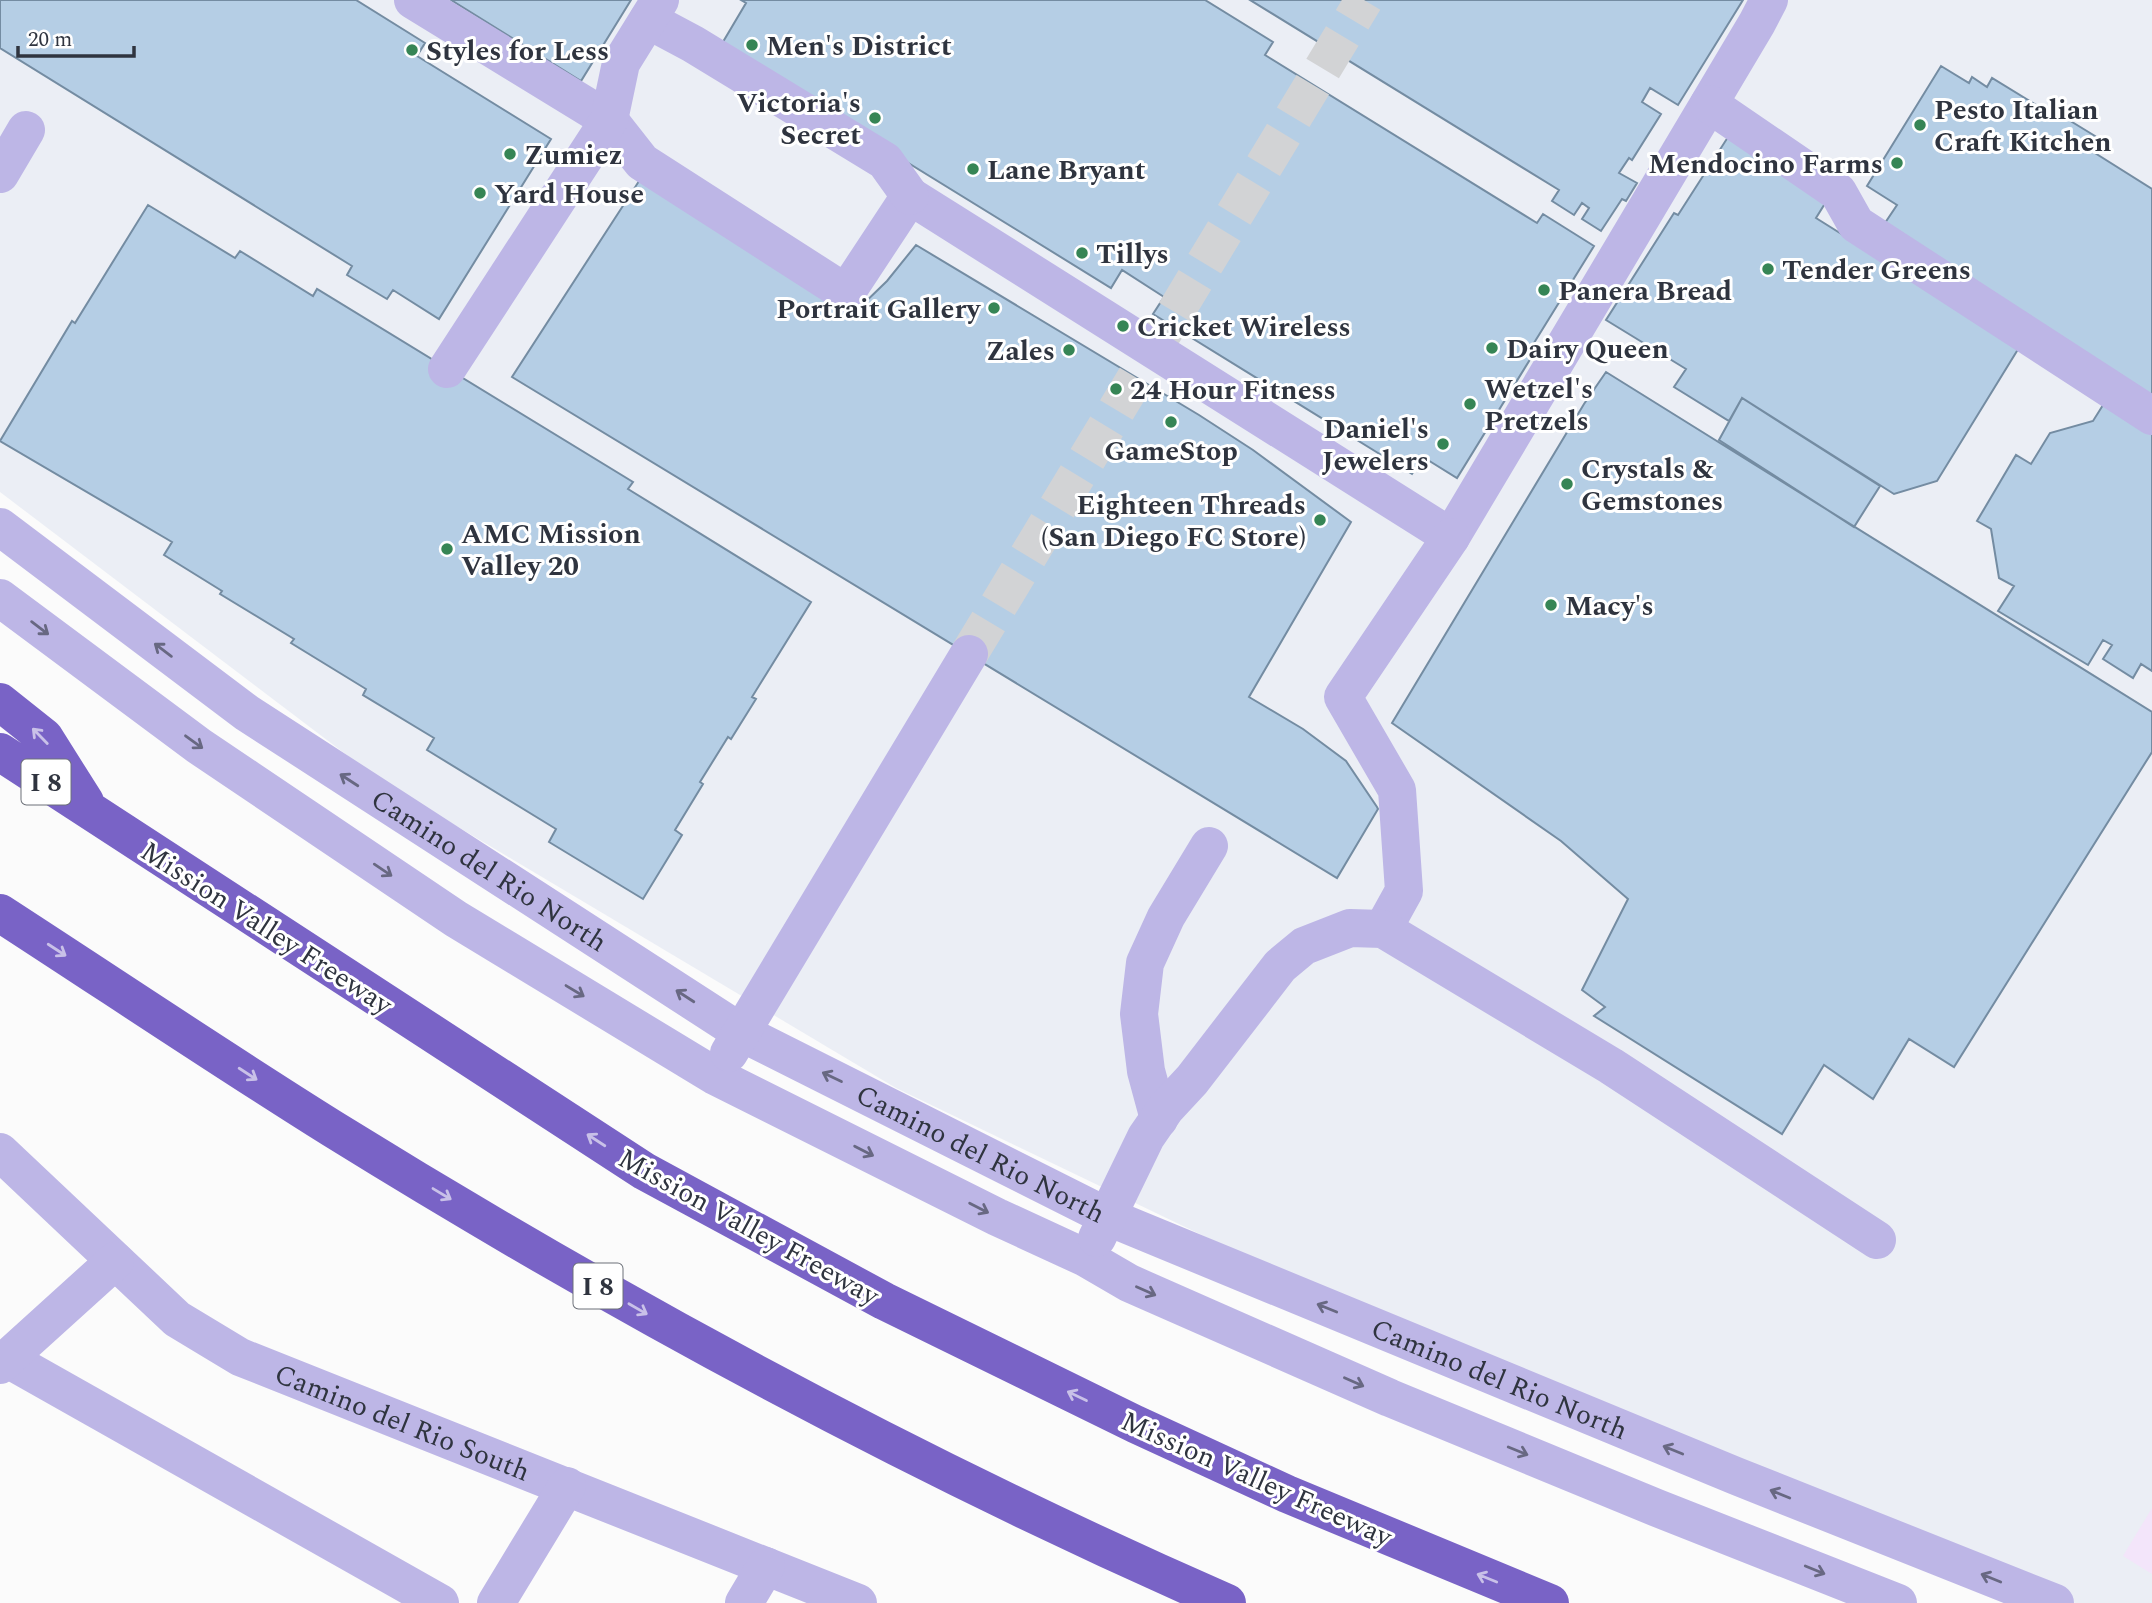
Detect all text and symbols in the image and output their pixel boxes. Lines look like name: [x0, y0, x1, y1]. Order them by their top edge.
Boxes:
scale bar: [18, 14, 133, 58]
text: 20 m: [28, 24, 72, 56]
place label: Men's District: [766, 25, 952, 68]
place label: Styles for Less: [426, 30, 609, 73]
marker: Men's District: [744, 37, 760, 53]
marker: Styles for Less: [404, 42, 420, 58]
place label: Victoria's Secret: [736, 82, 861, 157]
place label: Pesto Italian Craft Kitchen: [1934, 89, 2112, 164]
marker: Victoria's Secret: [867, 110, 883, 126]
marker: Pesto Italian Craft Kitchen: [1912, 117, 1928, 133]
place label: Zumiez: [524, 134, 623, 177]
place label: Mendocino Farms: [1648, 143, 1883, 186]
marker: Zumiez: [502, 146, 518, 162]
place label: Lane Bryant: [987, 149, 1146, 192]
marker: Mendocino Farms: [1889, 155, 1905, 171]
marker: Lane Bryant: [965, 161, 981, 177]
place label: Yard House: [494, 173, 644, 216]
marker: Yard House: [472, 185, 488, 201]
place label: Tillys: [1096, 233, 1169, 276]
marker: Tillys: [1074, 245, 1090, 261]
place label: Tender Greens: [1782, 249, 1971, 292]
marker: Tender Greens: [1760, 261, 1776, 277]
place label: Panera Bread: [1558, 270, 1732, 313]
marker: Panera Bread: [1536, 282, 1552, 298]
place label: Portrait Gallery: [776, 288, 982, 331]
marker: Portrait Gallery: [986, 300, 1002, 316]
place label: Cricket Wireless: [1137, 306, 1351, 349]
marker: Cricket Wireless: [1115, 318, 1131, 334]
place label: Dairy Queen: [1506, 328, 1669, 371]
place label: Zales: [986, 330, 1055, 373]
marker: Dairy Queen: [1484, 340, 1500, 356]
marker: Zales: [1061, 342, 1077, 358]
place label: Wetzel's Pretzels: [1484, 368, 1593, 443]
place label: 24 Hour Fitness: [1130, 369, 1336, 412]
marker: 24 Hour Fitness: [1108, 381, 1124, 397]
marker: Wetzel's Pretzels: [1462, 396, 1478, 412]
place label: Daniel's Jewelers: [1322, 408, 1429, 483]
marker: GameStop: [1163, 414, 1179, 430]
place label: GameStop: [1104, 430, 1238, 473]
marker: Daniel's Jewelers: [1435, 436, 1451, 452]
place label: Crystals & Gemstones: [1581, 448, 1723, 523]
marker: Crystals & Gemstones: [1559, 476, 1575, 492]
place label: Eighteen Threads (San Diego FC Store): [1041, 484, 1306, 559]
marker: Eighteen Threads (San Diego FC Store): [1312, 512, 1328, 528]
place label: AMC Mission Valley 20: [461, 513, 641, 588]
marker: AMC Mission Valley 20: [439, 541, 455, 557]
place label: Macy's: [1565, 585, 1654, 628]
marker: Macy's: [1543, 597, 1559, 613]
one-way arrow: [30, 621, 49, 635]
one-way arrow: [154, 642, 172, 657]
one-way arrow: [32, 728, 49, 745]
one-way arrow: [184, 735, 203, 749]
road number: I 8: [22, 760, 70, 804]
one-way arrow: [340, 772, 360, 786]
street label: Camino del Rio North: [362, 779, 615, 963]
street label: Mission Valley Freeway: [132, 831, 402, 1027]
one-way arrow: [373, 863, 392, 877]
one-way arrow: [47, 944, 67, 958]
one-way arrow: [565, 985, 585, 999]
one-way arrow: [675, 988, 695, 1002]
one-way arrow: [238, 1067, 258, 1081]
one-way arrow: [822, 1070, 843, 1084]
street label: Camino del Rio North: [848, 1074, 1112, 1235]
one-way arrow: [587, 1132, 606, 1147]
street label: Mission Valley Freeway: [610, 1138, 888, 1318]
one-way arrow: [853, 1144, 874, 1158]
one-way arrow: [431, 1187, 451, 1201]
one-way arrow: [968, 1202, 989, 1216]
road number: I 8: [574, 1264, 622, 1308]
one-way arrow: [1135, 1285, 1156, 1298]
one-way arrow: [1316, 1300, 1338, 1313]
one-way arrow: [627, 1303, 648, 1316]
street label: Camino del Rio North: [1364, 1308, 1634, 1452]
street label: Camino del Rio South: [268, 1353, 536, 1493]
one-way arrow: [1343, 1376, 1364, 1389]
one-way arrow: [1067, 1389, 1088, 1402]
street label: Mission Valley Freeway: [1114, 1400, 1400, 1559]
one-way arrow: [1662, 1443, 1684, 1456]
one-way arrow: [1507, 1445, 1529, 1458]
one-way arrow: [1769, 1486, 1791, 1499]
one-way arrow: [1804, 1565, 1826, 1578]
one-way arrow: [1477, 1570, 1498, 1583]
one-way arrow: [1981, 1570, 2002, 1583]

